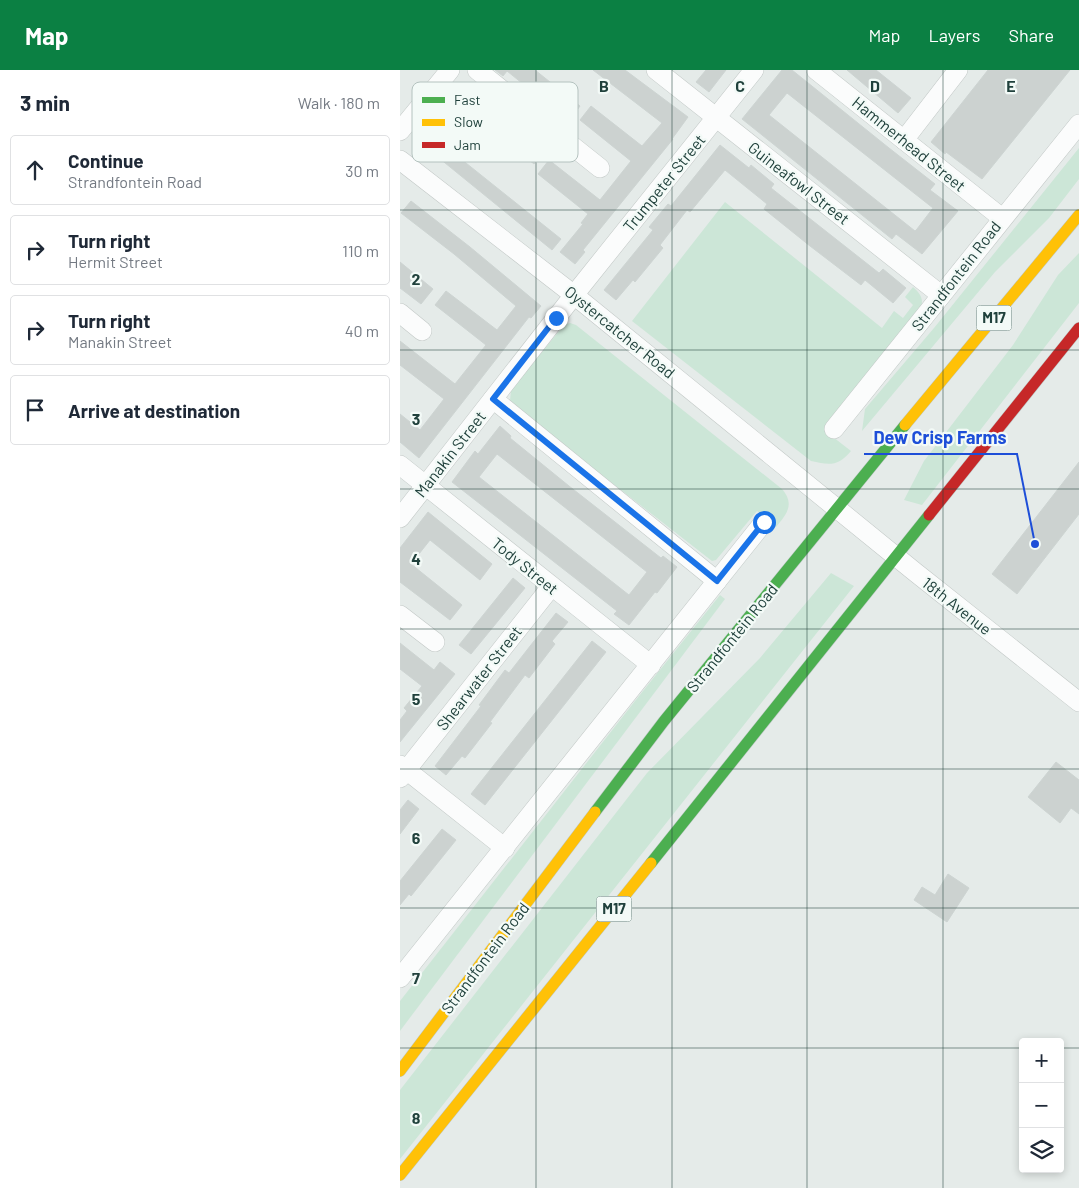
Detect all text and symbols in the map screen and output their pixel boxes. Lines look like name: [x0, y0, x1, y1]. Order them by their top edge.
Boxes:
text: Map: [25, 21, 68, 50]
text: Map: [868, 24, 900, 46]
text: Layers: [928, 24, 981, 46]
text: Share: [1009, 24, 1054, 46]
text: B: [599, 76, 609, 95]
text: C: [735, 76, 745, 95]
text: D: [870, 76, 880, 95]
text: E: [1006, 76, 1016, 95]
legend: [412, 82, 578, 162]
text: 3 min: [20, 90, 70, 115]
text: Fast: [454, 91, 480, 108]
street label: Hammerhead Street: [849, 92, 970, 195]
text: Walk · 180 m: [298, 93, 380, 112]
text: Slow: [454, 113, 483, 130]
street label: Trumpeter Street: [619, 130, 709, 235]
text: Jam: [454, 136, 481, 153]
street label: Guineafowl Street: [745, 137, 854, 228]
text: Continue: [68, 149, 144, 172]
icon: ahead: [21, 156, 49, 184]
text: 30 m: [345, 161, 379, 180]
text: Strandfontein Road: [68, 172, 202, 191]
street label: Strandfontein Road: [907, 217, 1004, 334]
text: Turn right: [68, 229, 150, 252]
icon: right: [21, 236, 49, 264]
text: 110 m: [342, 241, 379, 260]
text: Hermit Street: [68, 252, 163, 271]
text: 2: [412, 269, 421, 288]
street label: Oystercatcher Road: [561, 281, 679, 382]
road number: M17: [976, 306, 1012, 330]
route end: [545, 307, 568, 330]
text: Turn right: [68, 309, 150, 332]
icon: right: [21, 316, 49, 344]
text: 40 m: [345, 321, 379, 340]
text: Manakin Street: [68, 332, 172, 351]
icon: arrive: [21, 396, 49, 424]
text: Arrive at destination: [68, 399, 240, 422]
street label: Manakin Street: [410, 407, 489, 501]
text: 3: [412, 409, 420, 428]
callout: Dew Crisp Farms: [864, 421, 1017, 454]
text: Dew Crisp Farms: [873, 426, 1007, 448]
route start: [753, 511, 776, 534]
street label: Tody Street: [488, 533, 562, 598]
text: 4: [411, 549, 421, 568]
street label: 18th Avenue: [919, 573, 996, 638]
street label: Strandfontein Road: [682, 580, 781, 696]
street label: Shearwater Street: [432, 622, 525, 734]
text: 5: [412, 689, 421, 708]
text: 6: [412, 828, 421, 847]
road number: M17: [596, 896, 632, 922]
street label: Strandfontein Road: [437, 898, 533, 1017]
text: 7: [412, 968, 420, 987]
map controls: [1019, 1038, 1064, 1173]
button: +: [1019, 1038, 1064, 1083]
button: −: [1019, 1083, 1064, 1128]
text: 8: [412, 1108, 421, 1127]
button: layers: [1019, 1128, 1064, 1173]

